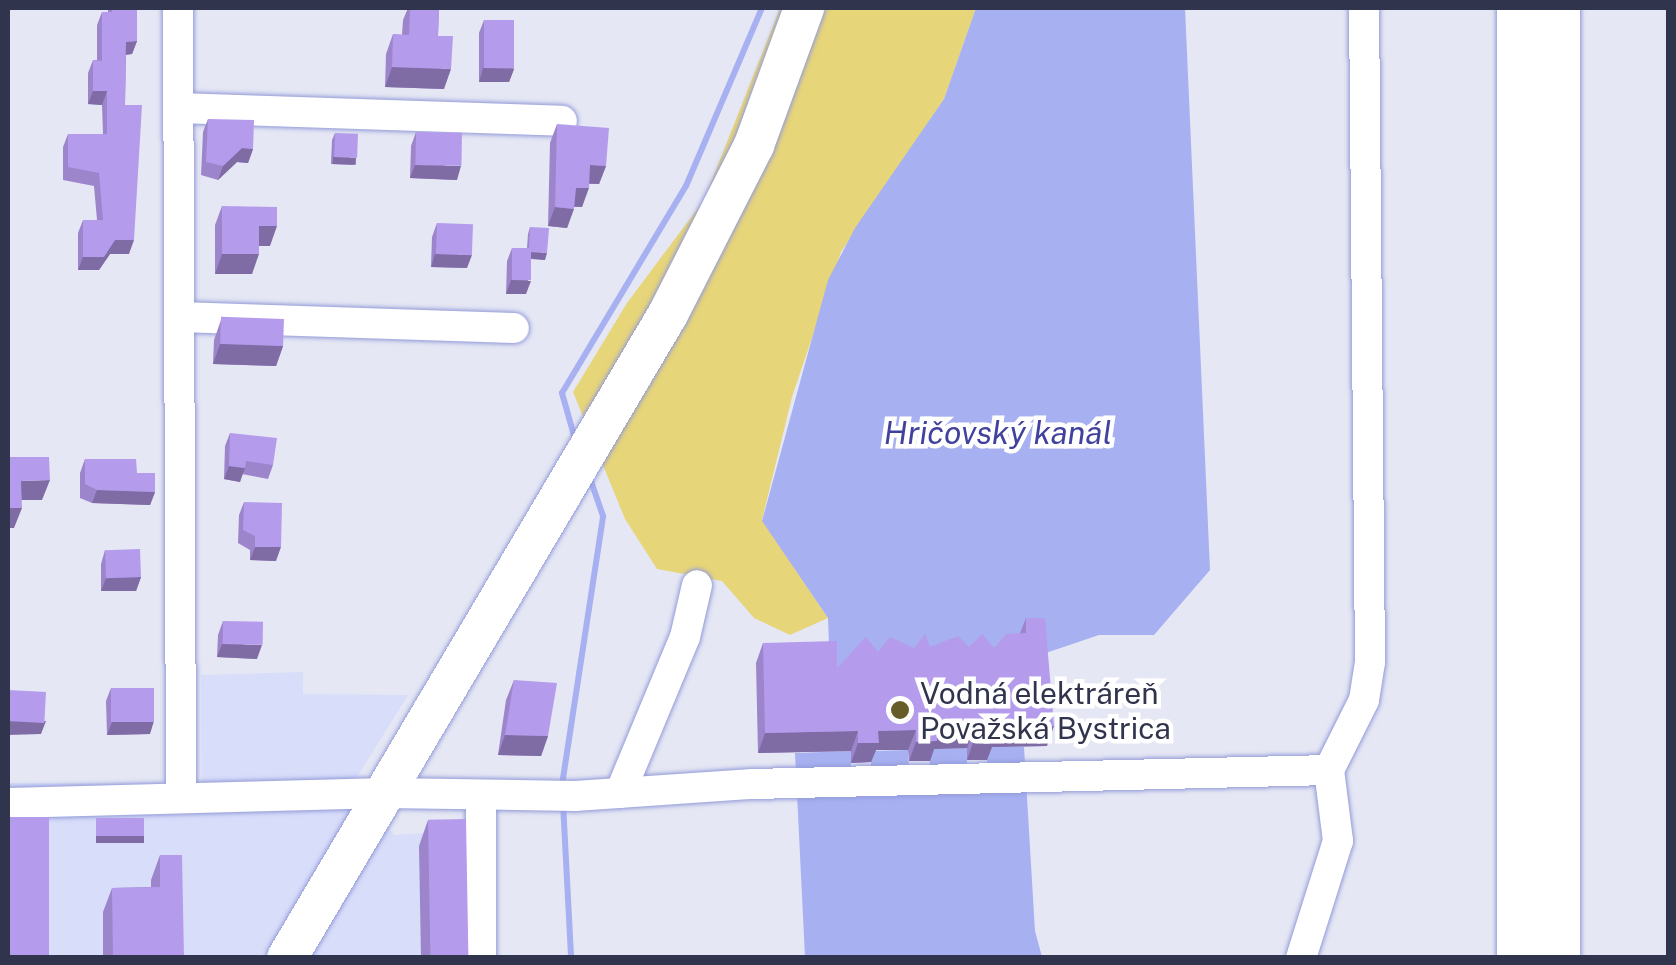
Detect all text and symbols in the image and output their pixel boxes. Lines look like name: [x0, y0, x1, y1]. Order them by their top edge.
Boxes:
water label: Hričovský kanál: [884, 414, 1112, 452]
place label: Vodná elektráreň Považská Bystrica: [920, 675, 1171, 746]
marker: Vodná elektráreň Považská Bystrica: [889, 699, 911, 721]

